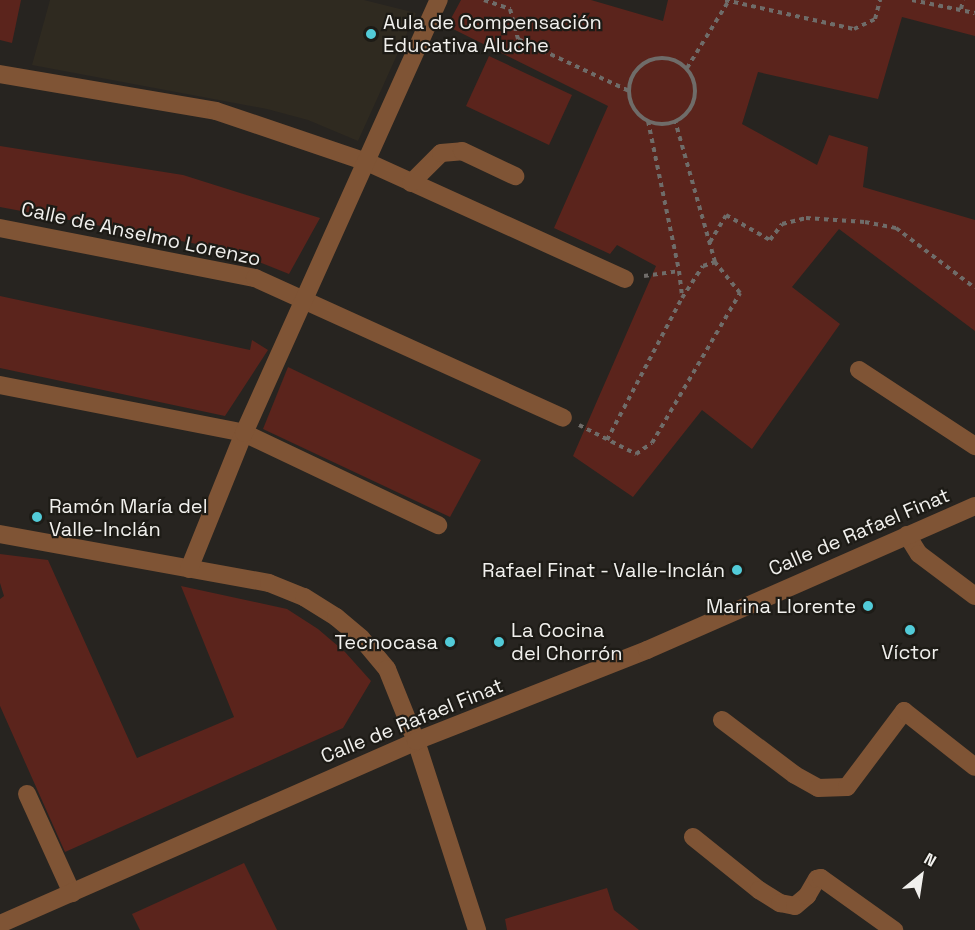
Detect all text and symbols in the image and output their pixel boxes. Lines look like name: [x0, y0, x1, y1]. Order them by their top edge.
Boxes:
place label: Aula de Compensación Educativa Aluche: [383, 11, 602, 58]
marker: Aula de Compensación Educativa Aluche: [364, 27, 378, 41]
street label: Calle de Anselmo Lorenzo: [19, 197, 263, 271]
street label: Calle de Rafael Finat: [765, 483, 953, 581]
place label: Ramón María del Valle-Inclán: [49, 494, 208, 541]
marker: Ramón María del Valle-Inclán: [30, 510, 44, 524]
place label: Rafael Finat - Valle-Inclán: [481, 558, 725, 582]
marker: Rafael Finat - Valle-Inclán: [730, 563, 744, 577]
place label: Marina Llorente: [706, 594, 856, 618]
marker: Marina Llorente: [861, 599, 875, 613]
place label: La Cocina del Chorrón: [511, 618, 623, 665]
marker: Víctor: [903, 623, 917, 637]
place label: Tecnocasa: [334, 630, 438, 654]
marker: Tecnocasa: [443, 635, 457, 649]
marker: La Cocina del Chorrón: [492, 635, 506, 649]
place label: Víctor: [881, 640, 939, 664]
street label: Calle de Rafael Finat: [317, 673, 507, 769]
north arrow: [891, 846, 951, 906]
text: N: [920, 848, 940, 872]

